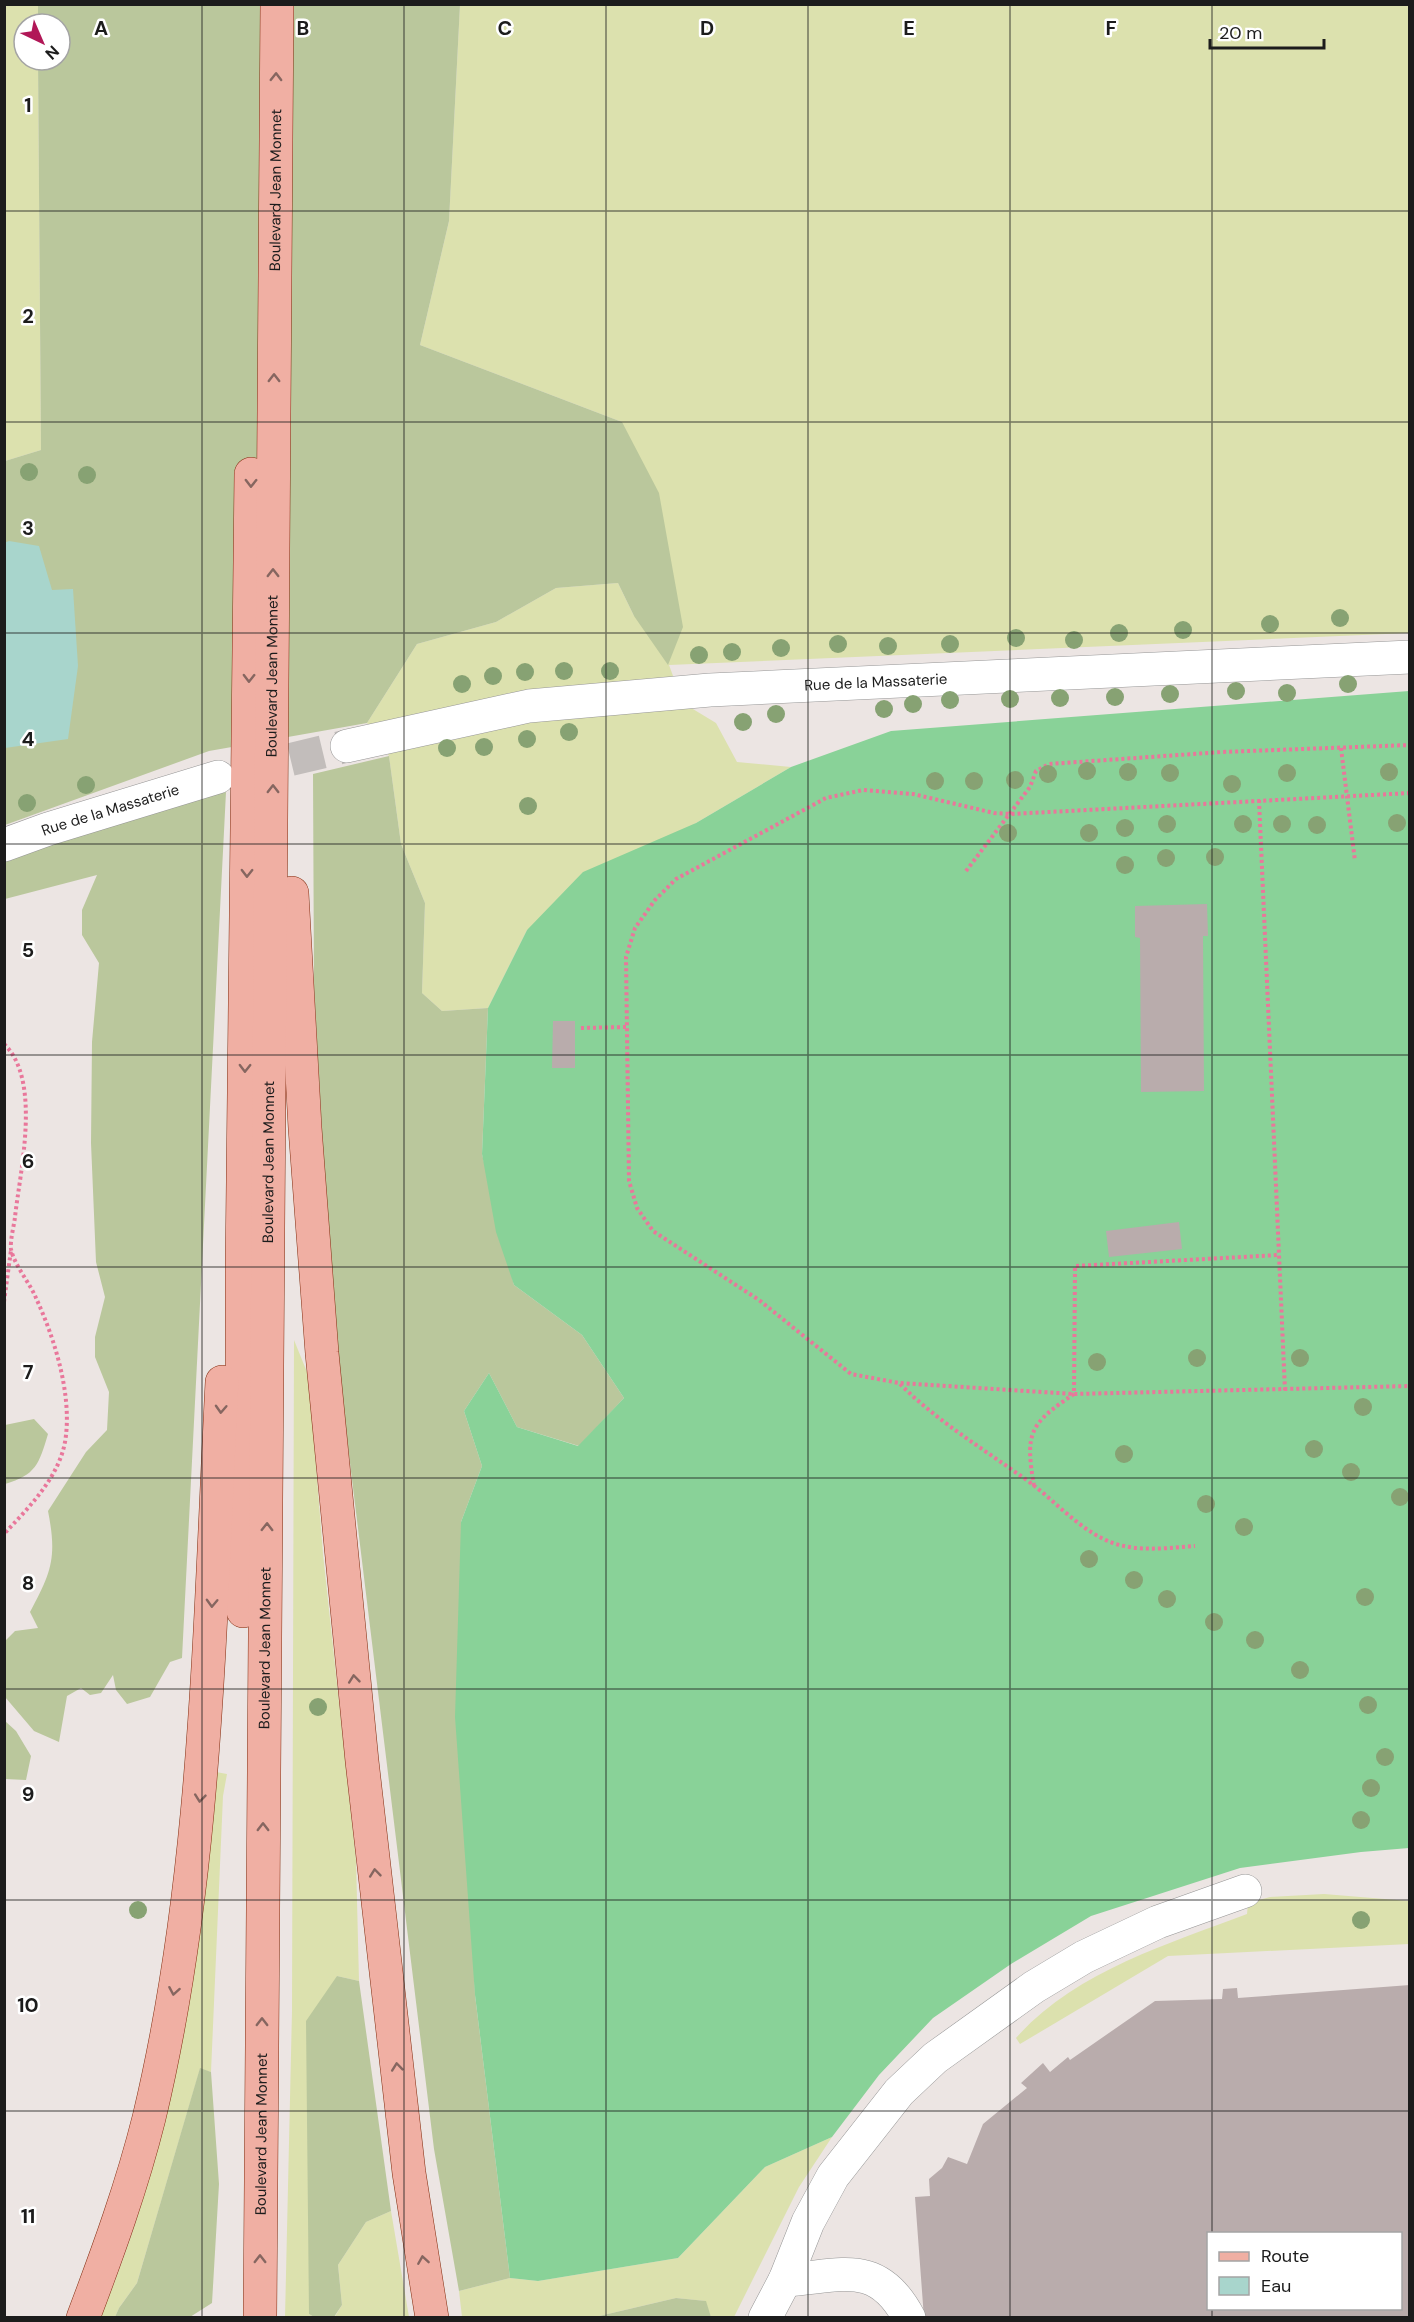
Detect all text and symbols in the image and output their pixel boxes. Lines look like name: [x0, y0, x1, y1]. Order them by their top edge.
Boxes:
north arrow: [12, 12, 72, 72]
scale bar: [1210, 12, 1324, 50]
text: A: [94, 15, 108, 41]
text: B: [297, 15, 309, 41]
text: C: [498, 15, 512, 41]
text: D: [700, 15, 714, 41]
text: E: [903, 15, 915, 41]
text: F: [1105, 15, 1117, 41]
text: 20 m: [1219, 21, 1262, 45]
text: N: [41, 41, 64, 64]
one-way arrow: [270, 72, 282, 81]
text: 1: [24, 92, 32, 118]
street label: Boulevard Jean Monnet: [265, 109, 286, 271]
text: 2: [22, 303, 34, 329]
one-way arrow: [268, 373, 280, 382]
one-way arrow: [245, 478, 257, 487]
text: 3: [22, 515, 34, 541]
one-way arrow: [267, 568, 279, 577]
street label: Boulevard Jean Monnet: [261, 595, 283, 757]
street label: Rue de la Massaterie: [804, 669, 948, 696]
one-way arrow: [243, 673, 255, 682]
text: 4: [22, 726, 35, 752]
street label: Rue de la Massaterie: [39, 779, 182, 841]
one-way arrow: [267, 784, 279, 793]
one-way arrow: [241, 868, 253, 877]
text: 5: [22, 937, 34, 963]
one-way arrow: [238, 1063, 251, 1072]
street label: Boulevard Jean Monnet: [258, 1081, 279, 1243]
text: 6: [22, 1148, 34, 1174]
text: 7: [23, 1359, 34, 1385]
one-way arrow: [214, 1404, 227, 1413]
one-way arrow: [260, 1523, 273, 1532]
street label: Boulevard Jean Monnet: [254, 1567, 276, 1729]
text: 8: [22, 1570, 34, 1596]
one-way arrow: [206, 1599, 219, 1608]
one-way arrow: [348, 1674, 361, 1683]
text: 9: [22, 1781, 34, 1807]
one-way arrow: [194, 1793, 207, 1802]
one-way arrow: [257, 1823, 269, 1832]
one-way arrow: [369, 1868, 382, 1877]
one-way arrow: [168, 1986, 181, 1996]
text: 10: [17, 1992, 39, 2018]
one-way arrow: [255, 2018, 268, 2027]
street label: Boulevard Jean Monnet: [251, 2053, 272, 2215]
one-way arrow: [391, 2062, 403, 2071]
text: 11: [21, 2203, 35, 2229]
legend: [1207, 2232, 1402, 2310]
text: Route: [1261, 2244, 1309, 2268]
one-way arrow: [254, 2255, 266, 2264]
one-way arrow: [417, 2255, 429, 2264]
text: Eau: [1261, 2274, 1291, 2298]

